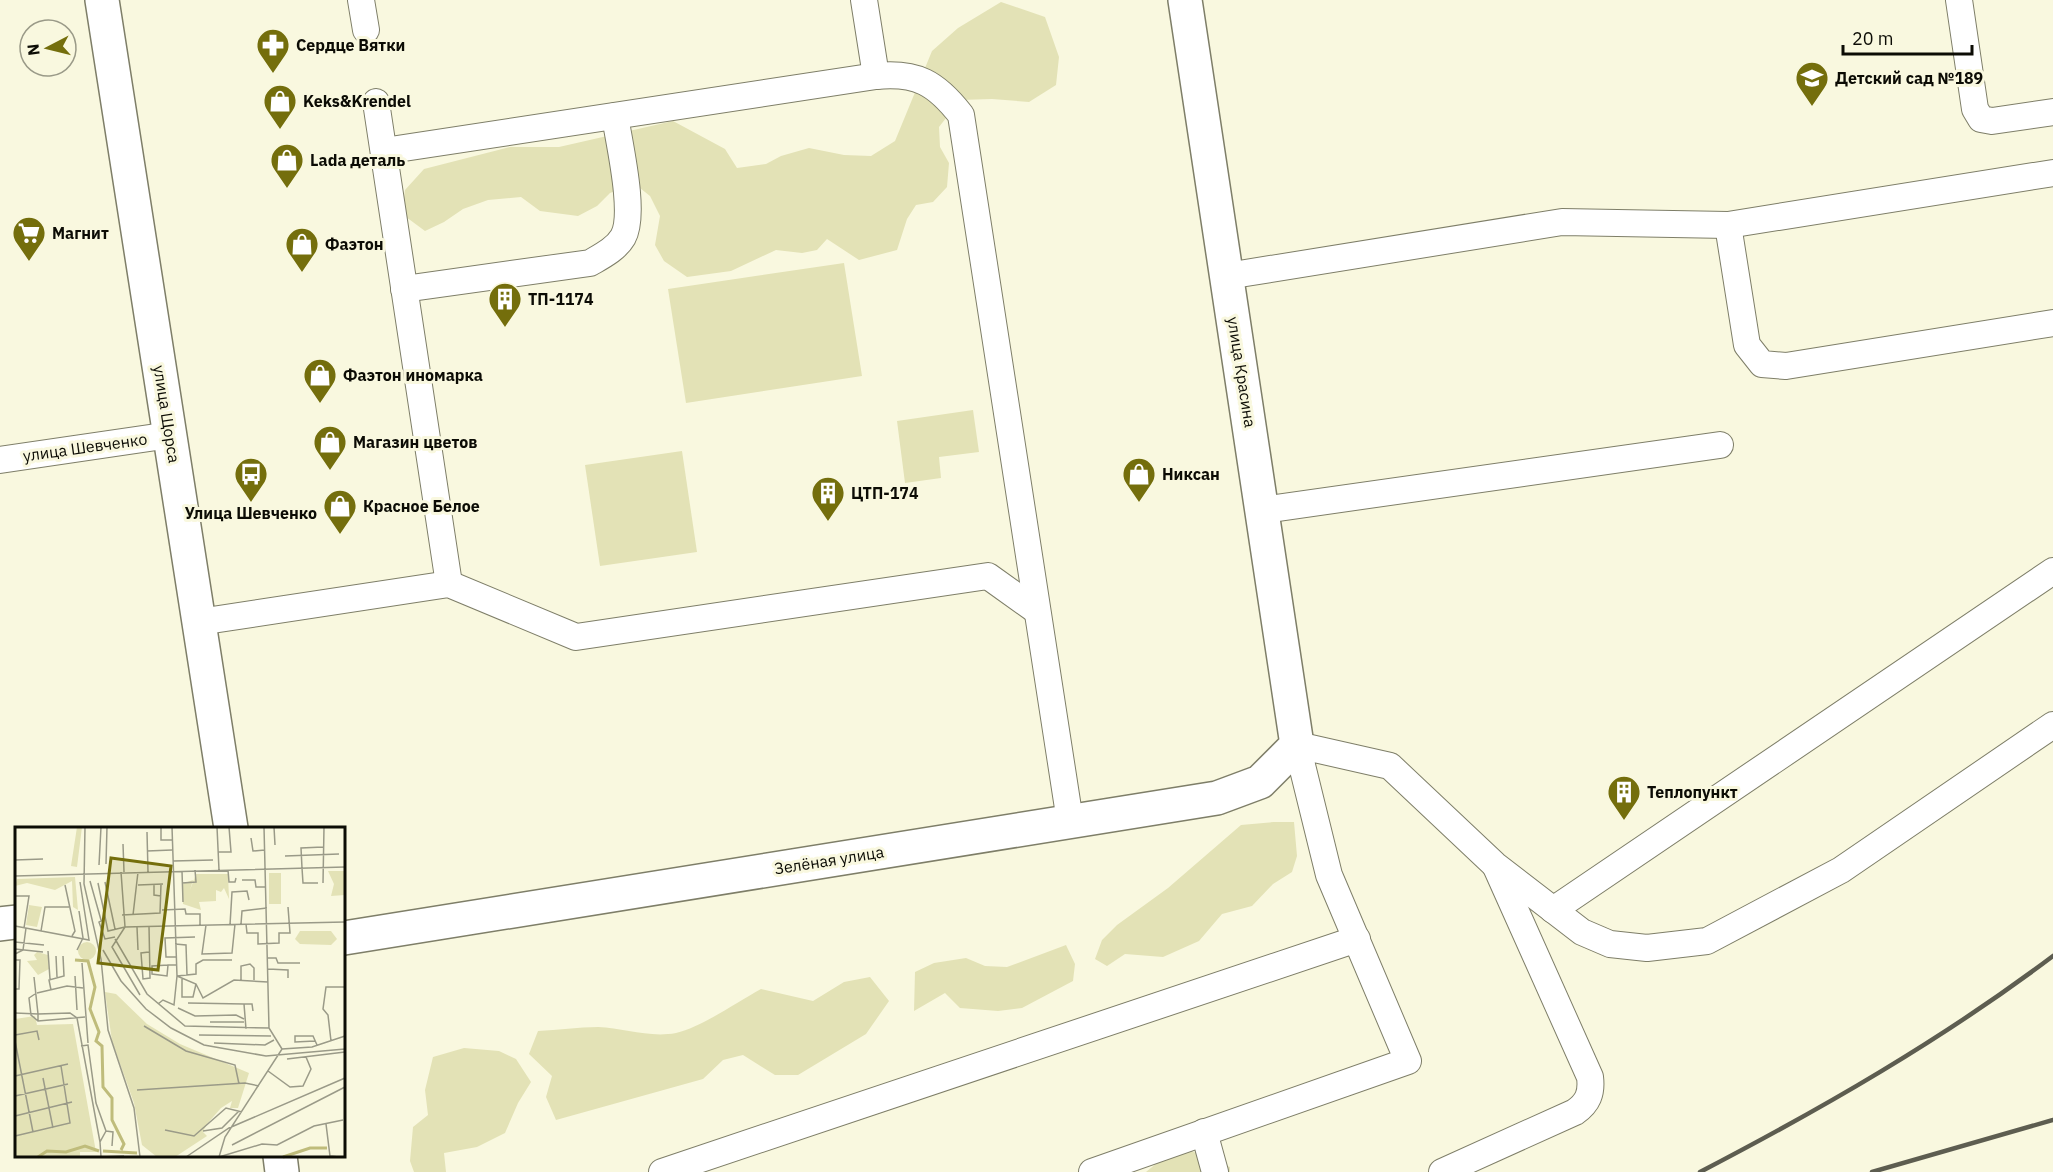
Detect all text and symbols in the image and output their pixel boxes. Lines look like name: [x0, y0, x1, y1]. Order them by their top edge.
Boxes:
north arrow: [18, 18, 78, 78]
scale bar: [1843, 18, 1972, 56]
pharmacy icon: Сердце Вятки: [255, 27, 291, 74]
text: 20 m: [1852, 27, 1894, 50]
place label: Сердце Вятки: [296, 35, 405, 55]
text: N: [22, 43, 44, 57]
school or university icon: Детский сад №189: [1794, 60, 1830, 107]
place label: Детский сад №189: [1835, 68, 1983, 88]
shop icon: Keks&Krendel: [262, 83, 298, 130]
place label: Keks&Krendel: [303, 91, 411, 111]
shop icon: Lada деталь: [269, 142, 305, 189]
place label: Lada деталь: [310, 150, 405, 170]
supermarket icon: Магнит: [11, 215, 47, 262]
place label: Магнит: [52, 223, 109, 243]
shop icon: Фаэтон: [284, 226, 320, 273]
place label: Фаэтон: [325, 234, 384, 254]
building icon: ТП-1174: [487, 281, 523, 328]
place label: ТП-1174: [528, 289, 594, 309]
street label: улица Красина: [1223, 315, 1261, 429]
shop icon: Фаэтон иномарка: [302, 357, 338, 404]
street label: улица Щорса: [149, 364, 185, 465]
place label: Фаэтон иномарка: [343, 365, 483, 385]
shop icon: Магазин цветов: [312, 424, 348, 471]
street label: улица Шевченко: [22, 428, 148, 466]
place label: Магазин цветов: [353, 432, 477, 452]
bus stop icon: Улица Шевченко: [233, 456, 269, 503]
shop icon: Никсан: [1121, 456, 1157, 503]
place label: Никсан: [1162, 464, 1220, 484]
building icon: ЦТП-174: [810, 475, 846, 522]
place label: ЦТП-174: [851, 483, 919, 503]
shop icon: Красное Белое: [322, 488, 358, 535]
place label: Красное Белое: [363, 496, 480, 516]
place label: Улица Шевченко: [185, 503, 317, 523]
building icon: Теплопункт: [1606, 774, 1642, 821]
place label: Теплопункт: [1647, 782, 1738, 802]
inset map: [15, 827, 345, 1157]
street label: Зелёная улица: [773, 841, 886, 879]

